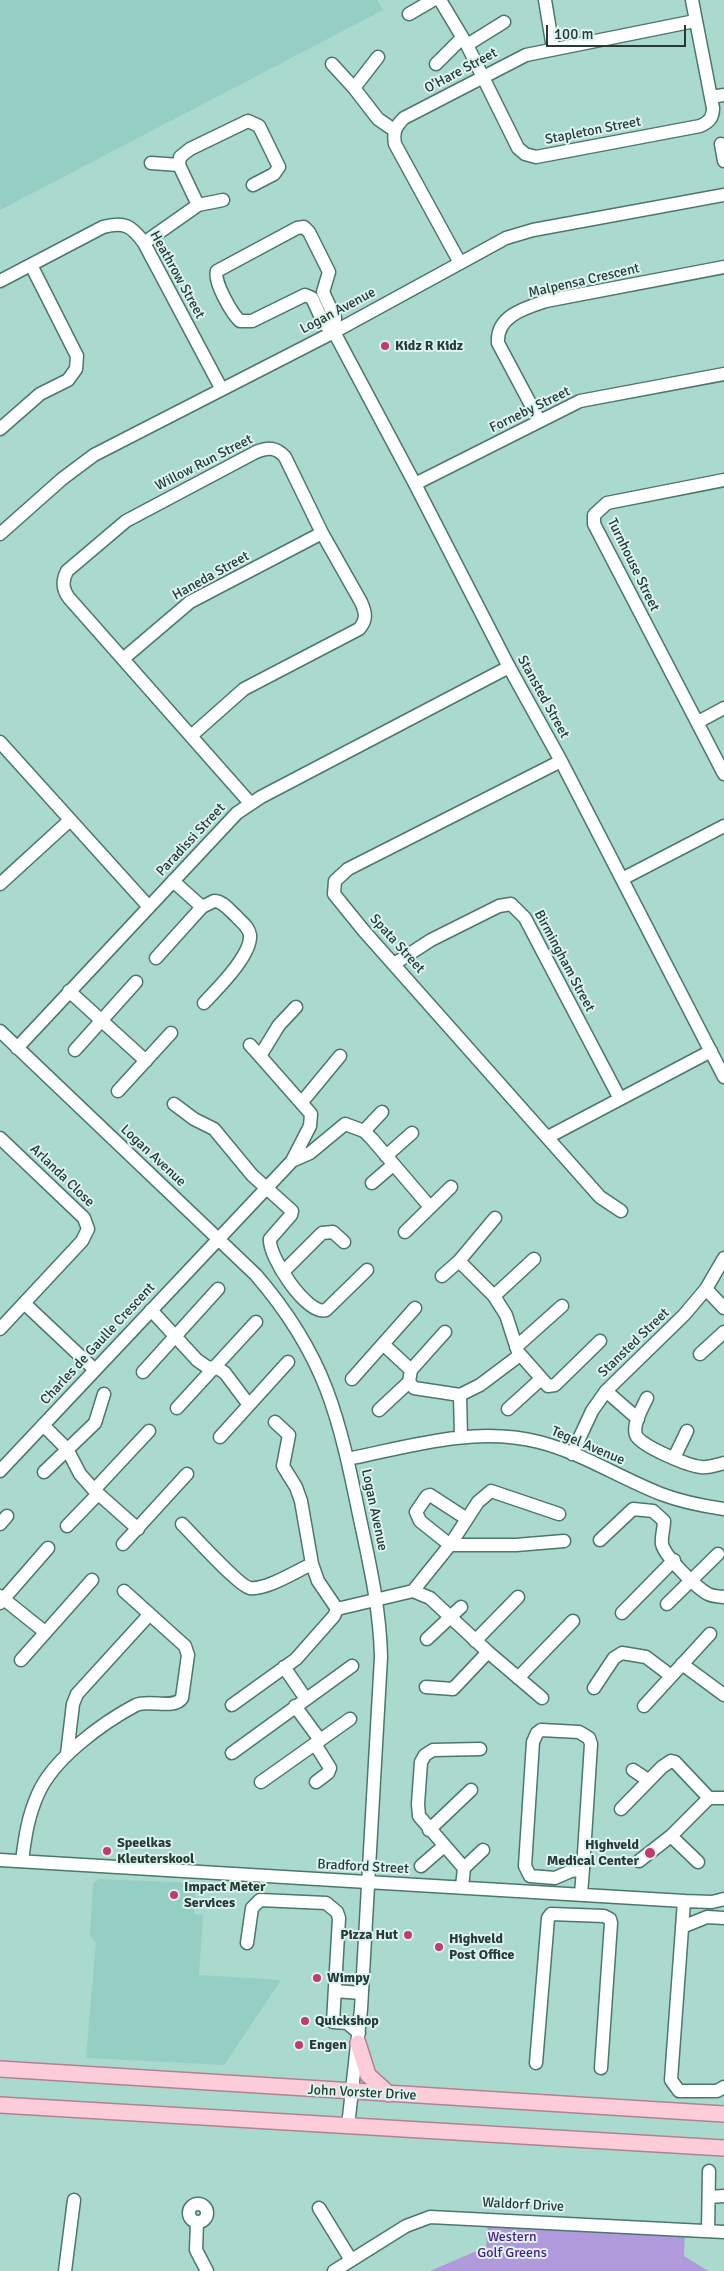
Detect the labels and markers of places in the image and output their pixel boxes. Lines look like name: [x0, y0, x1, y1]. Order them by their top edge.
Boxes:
place label: Kidz R Kidz: [395, 338, 463, 354]
marker: Kidz R Kidz: [379, 340, 391, 352]
place label: Speelkas Kleuterskool: [117, 1835, 195, 1868]
place label: Highveld Medical Center: [547, 1837, 639, 1870]
marker: Speelkas Kleuterskool: [101, 1845, 113, 1857]
marker: Highveld Medical Center: [643, 1846, 657, 1860]
place label: Impact Meter Services: [184, 1879, 266, 1911]
marker: Impact Meter Services: [168, 1889, 180, 1901]
place label: Pizza Hut: [340, 1927, 398, 1943]
marker: Pizza Hut: [402, 1929, 414, 1941]
place label: Highveld Post Office: [449, 1931, 514, 1964]
marker: Highveld Post Office: [433, 1941, 445, 1953]
place label: Wimpy: [327, 1970, 370, 1986]
marker: Wimpy: [311, 1972, 323, 1984]
place label: Quickshop: [315, 2013, 379, 2029]
marker: Quickshop: [299, 2015, 311, 2027]
place label: Engen: [309, 2037, 347, 2053]
marker: Engen: [293, 2039, 305, 2051]

